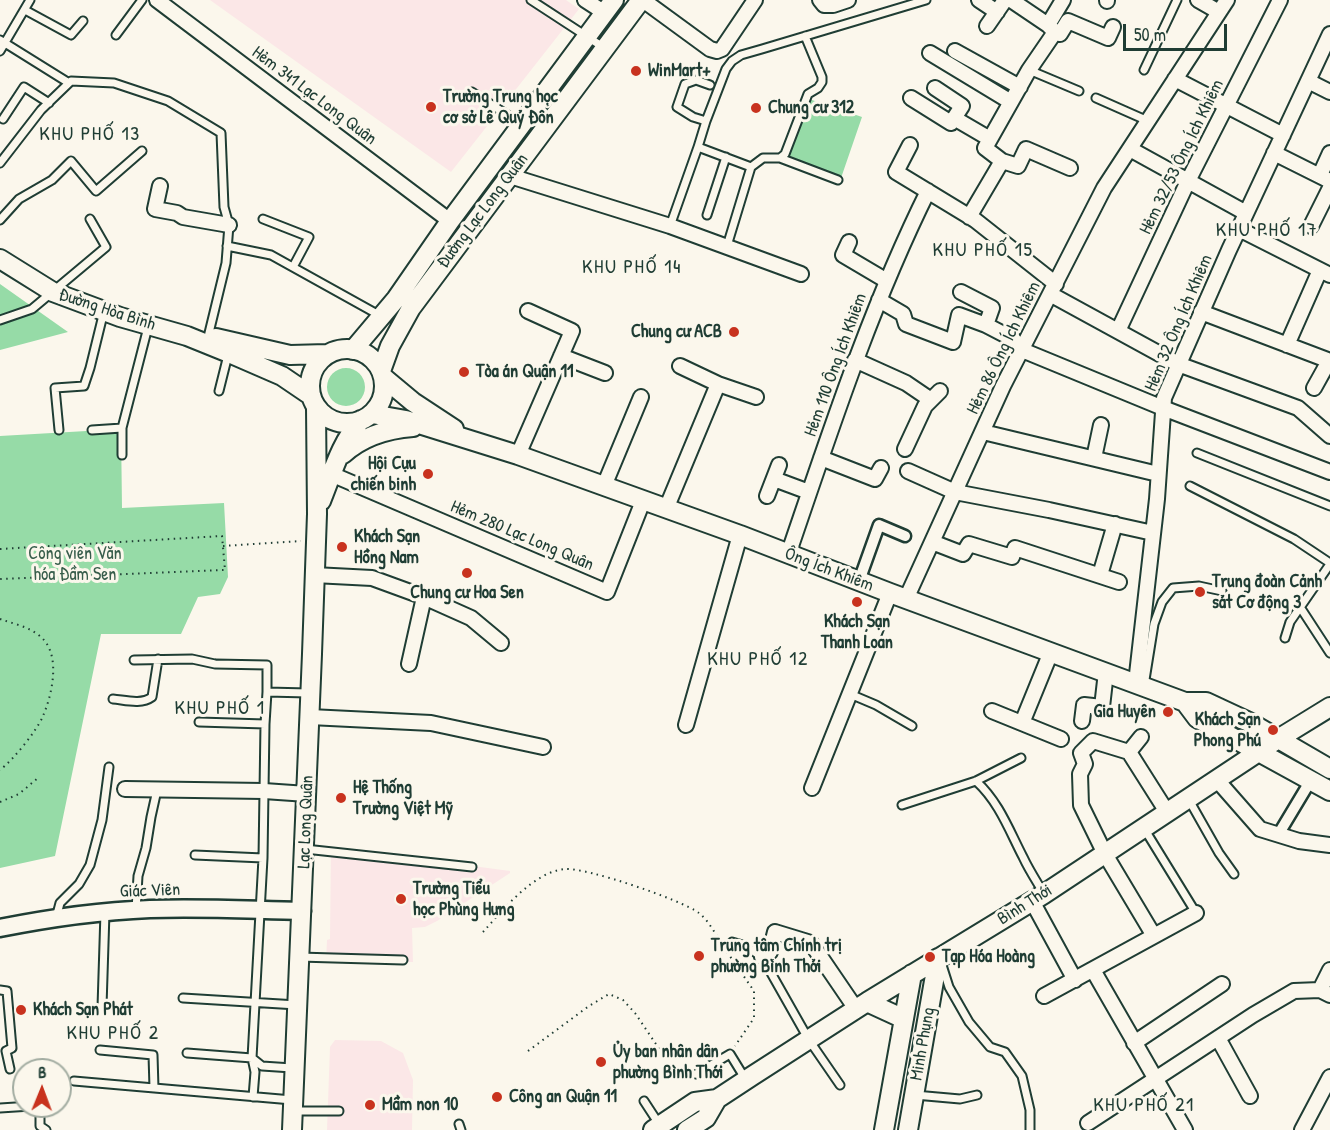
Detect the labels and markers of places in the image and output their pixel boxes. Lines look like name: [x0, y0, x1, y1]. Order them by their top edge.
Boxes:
place label: WinMart+: [648, 60, 711, 82]
marker: WinMart+: [629, 64, 643, 78]
place label: Trường Trung học cơ sở Lê Quý Đôn: [443, 86, 558, 128]
place label: Chung cư 312: [768, 97, 854, 119]
marker: Trường Trung học cơ sở Lê Quý Đôn: [424, 100, 438, 114]
marker: Chung cư 312: [749, 101, 763, 115]
place label: Chung cư ACB: [631, 321, 722, 343]
marker: Chung cư ACB: [727, 325, 741, 339]
place label: Tòa án Quận 11: [476, 361, 574, 383]
marker: Tòa án Quận 11: [457, 365, 471, 379]
place label: Hội Cựu chiến binh: [351, 453, 416, 496]
marker: Hội Cựu chiến binh: [421, 467, 435, 481]
place label: Khách Sạn Hồng Nam: [354, 526, 420, 568]
marker: Khách Sạn Hồng Nam: [335, 540, 349, 554]
marker: Chung cư Hoa Sen: [460, 566, 474, 580]
place label: Trung đoàn Cảnh sát Cơ động 3: [1212, 571, 1322, 614]
place label: Chung cư Hoa Sen: [410, 582, 524, 604]
marker: Trung đoàn Cảnh sát Cơ động 3: [1193, 585, 1207, 599]
marker: Khách Sạn Thanh Loan: [850, 595, 864, 609]
place label: Khách Sạn Thanh Loan: [821, 611, 893, 654]
place label: Gia Huyên: [1094, 701, 1156, 723]
marker: Gia Huyên: [1161, 705, 1175, 719]
place label: Khách Sạn Phong Phú: [1194, 709, 1261, 752]
marker: Khách Sạn Phong Phú: [1266, 723, 1280, 737]
place label: Hệ Thống Trường Việt Mỹ: [353, 777, 453, 820]
marker: Hệ Thống Trường Việt Mỹ: [334, 791, 348, 805]
place label: Trường Tiểu học Phùng Hưng: [413, 878, 514, 920]
marker: Trường Tiểu học Phùng Hưng: [394, 892, 408, 906]
place label: Trung tâm Chính trị phường Bình Thới: [711, 935, 842, 978]
place label: Tạp Hóa Hoàng: [942, 946, 1035, 968]
marker: Trung tâm Chính trị phường Bình Thới: [692, 949, 706, 963]
marker: Tạp Hóa Hoàng: [923, 950, 937, 964]
place label: Khách Sạn Phát: [33, 999, 133, 1021]
marker: Khách Sạn Phát: [14, 1003, 28, 1017]
place label: Ủy ban nhân dân phường Bình Thới: [613, 1041, 723, 1084]
marker: Ủy ban nhân dân phường Bình Thới: [594, 1055, 608, 1069]
place label: Công an Quận 11: [509, 1086, 617, 1108]
marker: Công an Quận 11: [490, 1090, 504, 1104]
place label: Mầm non 10: [382, 1094, 458, 1116]
marker: Mầm non 10: [363, 1098, 377, 1112]

